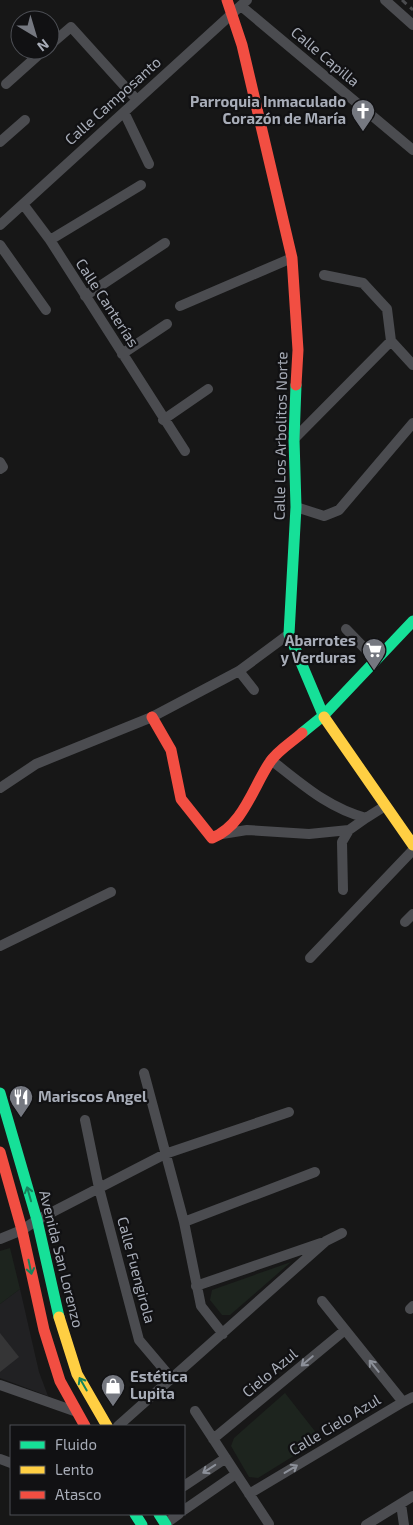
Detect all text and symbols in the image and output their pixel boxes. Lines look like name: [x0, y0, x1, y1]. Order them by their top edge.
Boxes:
north arrow: [10, 10, 60, 60]
street label: Calle Capilla: [288, 23, 363, 90]
text: N: [34, 36, 53, 55]
street label: Calle Camposanto: [61, 52, 164, 148]
place label: Parroquia Inmaculado Corazón de María: [190, 92, 346, 127]
church icon: Parroquia Inmaculado Corazón de María: [350, 98, 376, 132]
street label: Calle Canterías: [73, 255, 143, 350]
street label: Calle Los Arbolitos Norte: [270, 352, 290, 520]
place label: Abarrotes y Verduras: [280, 631, 356, 667]
supermarket icon: Abarrotes y Verduras: [361, 637, 387, 671]
restaurant icon: Mariscos Angel: [8, 1084, 34, 1118]
place label: Mariscos Angel: [38, 1087, 147, 1105]
one-way arrow: [24, 1187, 34, 1203]
street label: Avenida San Lorenzo: [36, 1188, 88, 1329]
street label: Calle Fuengirola: [114, 1215, 160, 1325]
one-way arrow: [26, 1258, 36, 1274]
street label: Cielo Azul: [238, 1344, 301, 1400]
one-way arrow: [301, 1355, 314, 1366]
one-way arrow: [369, 1359, 380, 1372]
place label: Estética Lupita: [130, 1367, 188, 1402]
shop icon: Estética Lupita: [100, 1373, 126, 1407]
one-way arrow: [77, 1377, 87, 1392]
street label: Calle Cielo Azul: [286, 1390, 384, 1458]
legend: [10, 1425, 185, 1515]
text: Fluido: [55, 1435, 97, 1453]
text: Lento: [55, 1460, 94, 1478]
one-way arrow: [283, 1463, 297, 1473]
one-way arrow: [202, 1464, 216, 1474]
text: Atasco: [55, 1485, 101, 1503]

